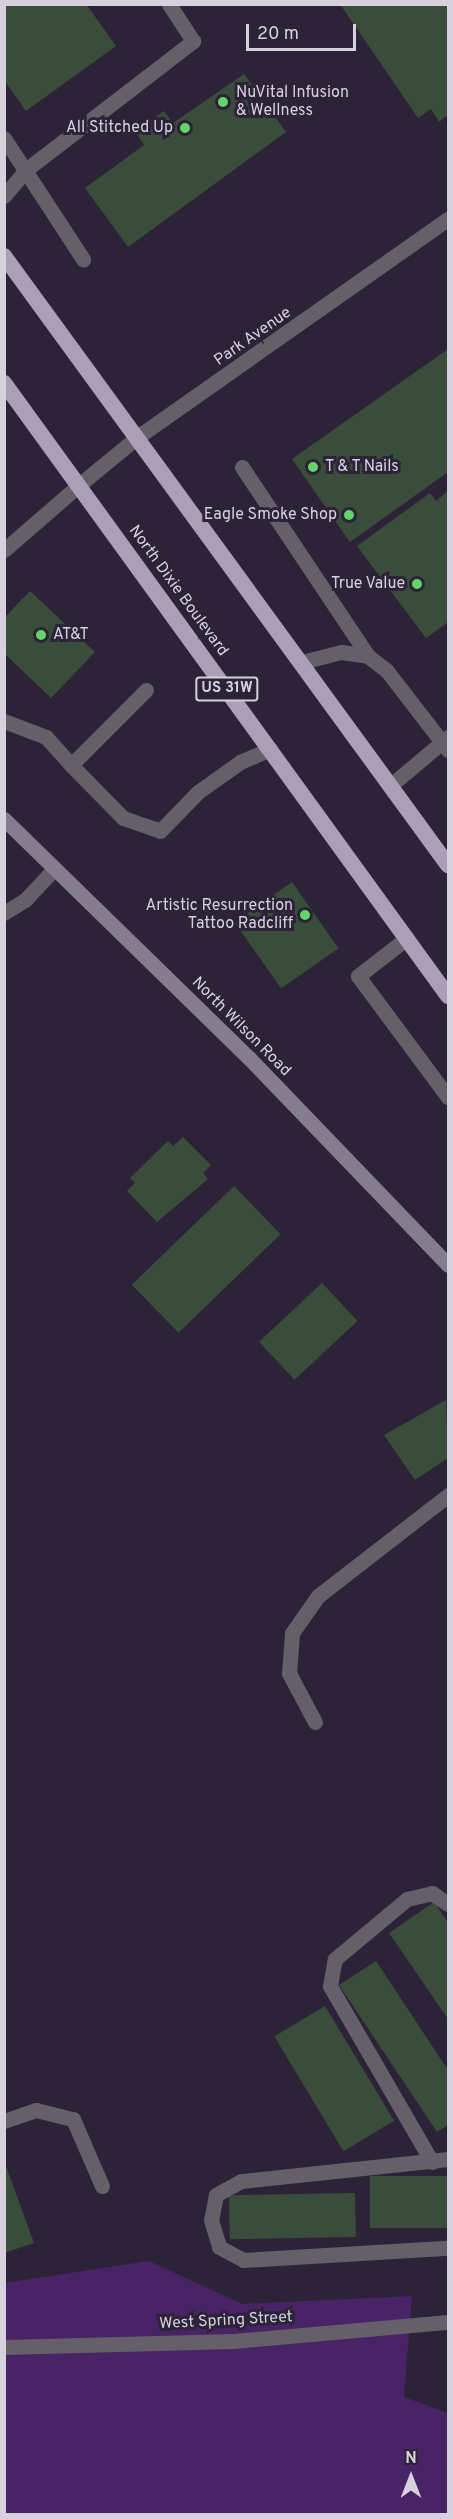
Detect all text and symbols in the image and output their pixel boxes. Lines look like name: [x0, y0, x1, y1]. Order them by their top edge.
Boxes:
scale bar: [249, 12, 358, 50]
text: 20 m: [257, 23, 299, 46]
place label: NuVital Infusion & Wellness: [236, 83, 349, 121]
marker: NuVital Infusion & Wellness: [214, 93, 232, 111]
place label: All Stitched Up: [66, 118, 173, 138]
marker: All Stitched Up: [178, 121, 192, 135]
street label: Park Avenue: [211, 303, 295, 371]
place label: T & T Nails: [325, 457, 401, 477]
marker: T & T Nails: [306, 460, 320, 474]
place label: Eagle Smoke Shop: [204, 505, 337, 525]
marker: Eagle Smoke Shop: [342, 508, 356, 522]
street label: North Dixie Boulevard: [124, 522, 232, 660]
place label: True Value: [330, 574, 405, 594]
marker: True Value: [410, 577, 424, 591]
place label: AT&T: [53, 625, 89, 645]
marker: AT&T: [34, 628, 48, 642]
road number: US 31W: [194, 677, 260, 701]
place label: Artistic Resurrection Tattoo Radcliff: [145, 896, 293, 934]
marker: Artistic Resurrection Tattoo Radcliff: [298, 908, 312, 922]
street label: North Wilson Road: [187, 973, 295, 1081]
street label: West Spring Street: [159, 2308, 293, 2334]
north arrow: [381, 2447, 441, 2507]
text: N: [405, 2449, 417, 2469]

